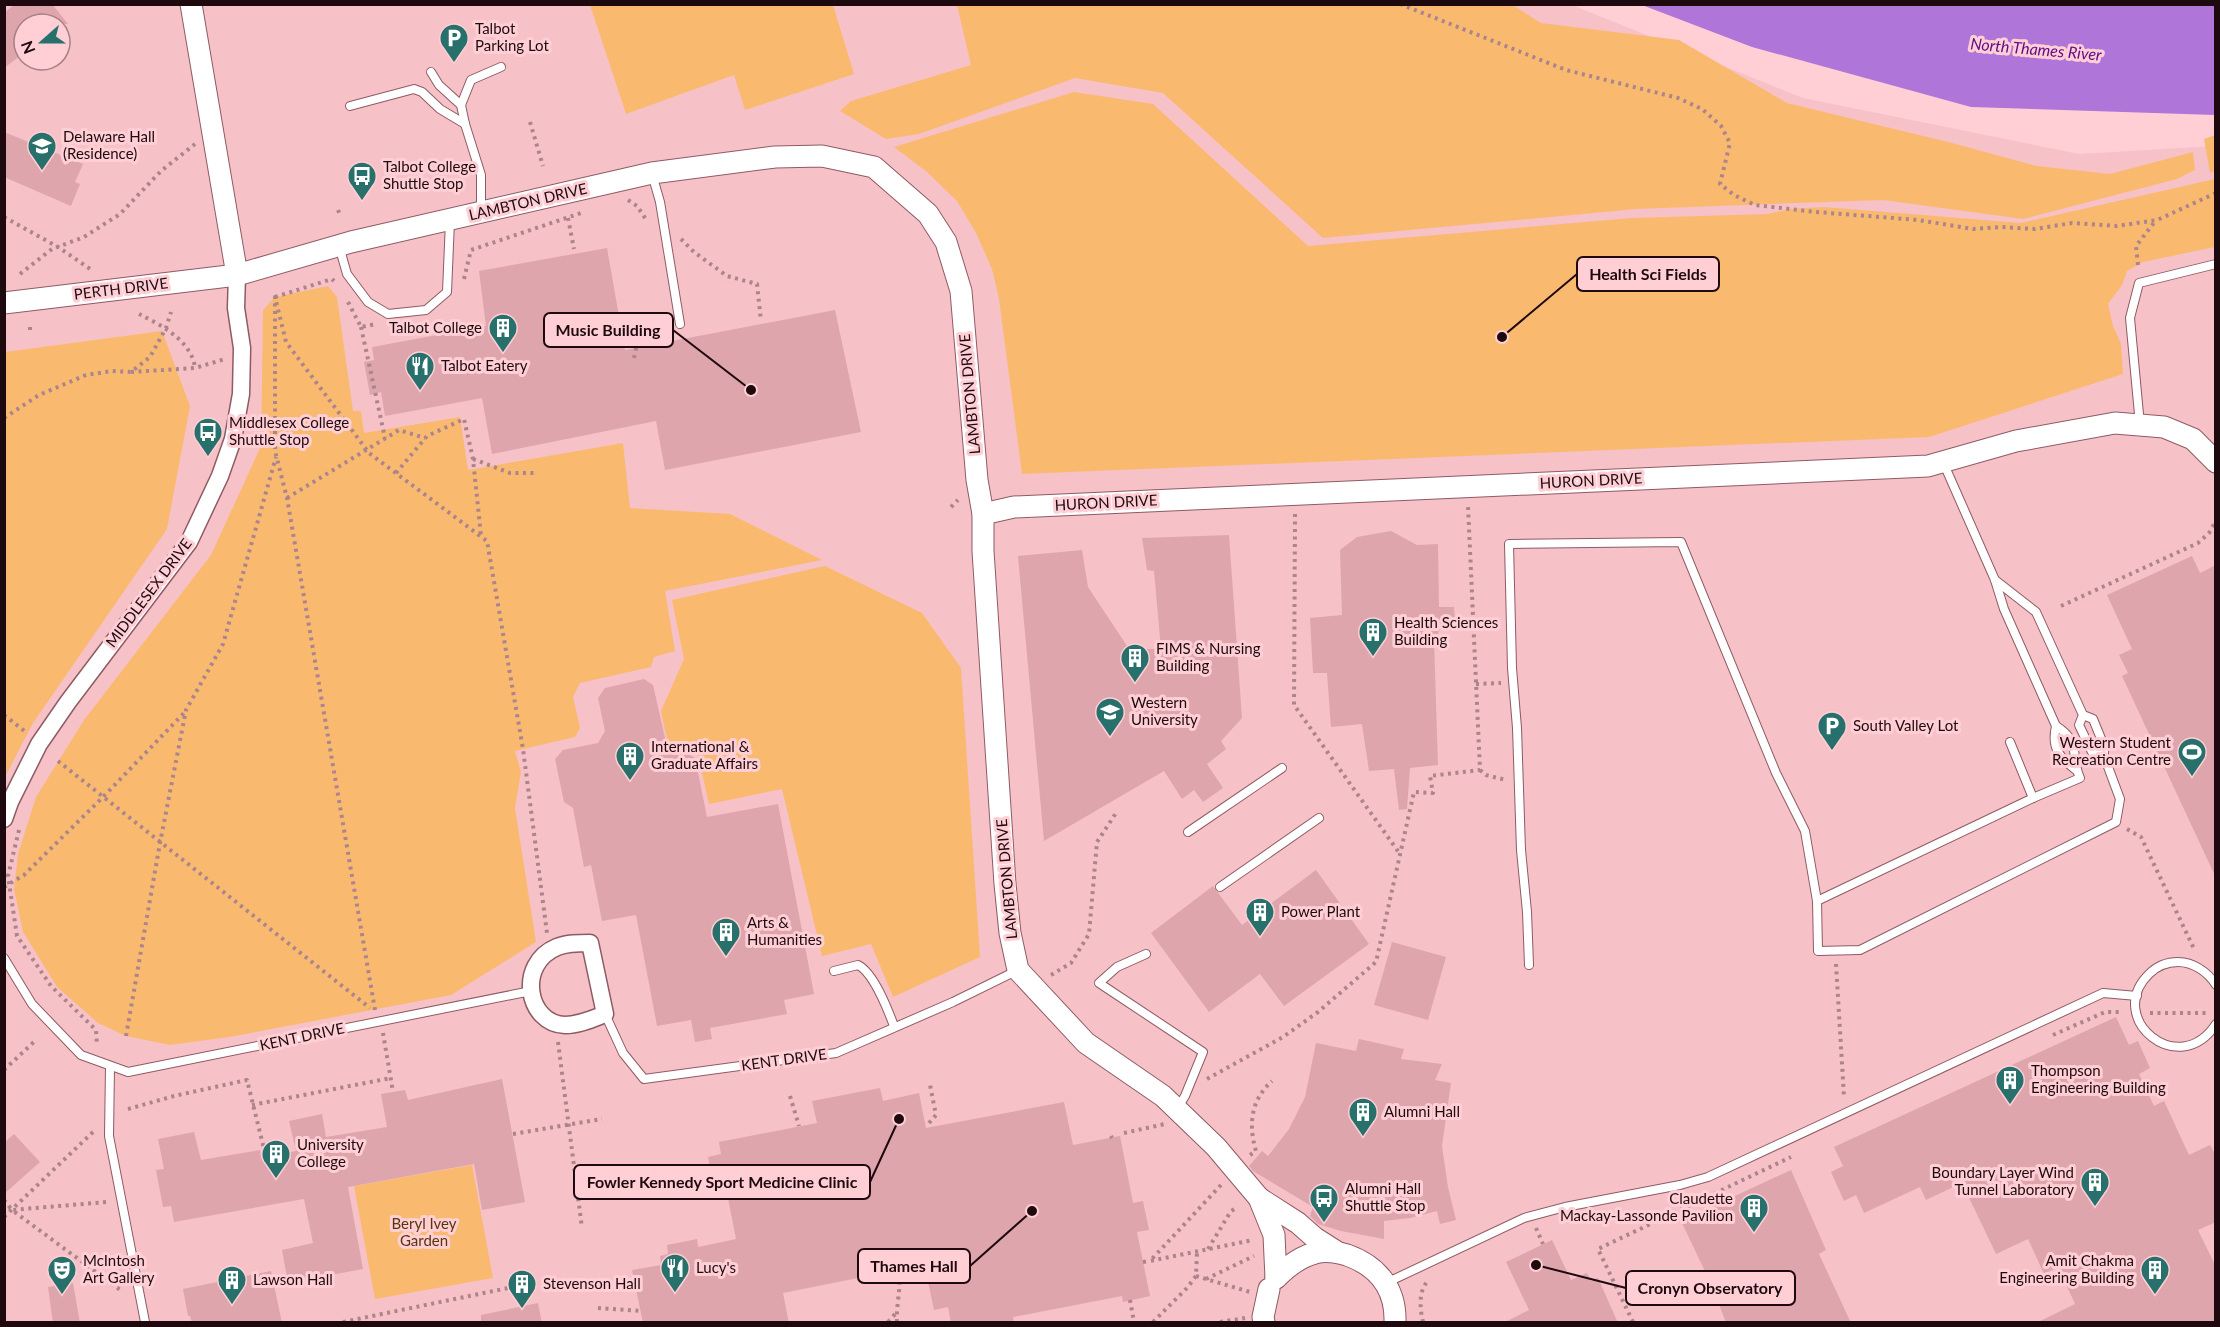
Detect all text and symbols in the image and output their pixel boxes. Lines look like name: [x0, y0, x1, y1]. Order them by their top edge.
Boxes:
north arrow: [12, 12, 72, 72]
place label: Talbot Parking Lot: [475, 19, 549, 54]
parking icon: Talbot Parking Lot: [438, 22, 470, 64]
water label: North Thames River: [1970, 33, 2103, 64]
text: N: [16, 38, 39, 57]
place label: Delaware Hall (Residence): [63, 127, 155, 162]
school or university icon: Delaware Hall (Residence): [26, 130, 58, 172]
place label: Talbot College Shuttle Stop: [383, 157, 476, 192]
bus stop icon: Talbot College Shuttle Stop: [346, 160, 378, 202]
street label: LAMBTON DRIVE: [467, 179, 589, 223]
callout: Health Sci Fields: [1577, 257, 1719, 291]
text: Health Sci Fields: [1589, 264, 1707, 283]
street label: PERTH DRIVE: [73, 273, 169, 303]
building icon: Talbot College: [487, 312, 519, 354]
callout: Music Building: [544, 313, 673, 347]
place label: Talbot College: [389, 318, 482, 336]
text: Music Building: [556, 320, 661, 339]
street label: LAMBTON DRIVE: [955, 333, 983, 455]
restaurant icon: Talbot Eatery: [404, 350, 436, 392]
place label: Talbot Eatery: [441, 356, 528, 374]
place label: Middlesex College Shuttle Stop: [229, 413, 349, 448]
bus stop icon: Middlesex College Shuttle Stop: [192, 416, 224, 458]
street label: HURON DRIVE: [1539, 468, 1643, 492]
street label: HURON DRIVE: [1054, 490, 1158, 514]
street label: MIDDLESEX DRIVE: [101, 534, 195, 650]
place label: Health Sciences Building: [1394, 613, 1498, 648]
building icon: Health Sciences Building: [1357, 616, 1389, 658]
place label: FIMS & Nursing Building: [1156, 639, 1261, 674]
building icon: FIMS & Nursing Building: [1119, 642, 1151, 684]
place label: Western University: [1131, 693, 1198, 728]
school or university icon: Western University: [1094, 696, 1126, 738]
parking icon: South Valley Lot: [1816, 710, 1848, 752]
place label: South Valley Lot: [1853, 716, 1959, 734]
place label: Western Student Recreation Centre: [2052, 733, 2172, 768]
sports icon: Western Student Recreation Centre: [2176, 736, 2208, 778]
place label: International & Graduate Affairs: [651, 737, 758, 772]
building icon: International & Graduate Affairs: [614, 740, 646, 782]
street label: LAMBTON DRIVE: [992, 818, 1020, 940]
building icon: Power Plant: [1244, 896, 1276, 938]
place label: Power Plant: [1281, 902, 1361, 920]
place label: Arts & Humanities: [747, 913, 822, 948]
building icon: Arts & Humanities: [710, 916, 742, 958]
street label: KENT DRIVE: [258, 1018, 346, 1054]
street label: KENT DRIVE: [740, 1044, 828, 1074]
place label: Thompson Engineering Building: [2031, 1061, 2166, 1096]
building icon: Thompson Engineering Building: [1994, 1064, 2026, 1106]
building icon: Alumni Hall: [1347, 1096, 1379, 1138]
place label: Alumni Hall: [1384, 1102, 1460, 1120]
place label: University College: [297, 1135, 364, 1170]
building icon: University College: [260, 1138, 292, 1180]
place label: Boundary Layer Wind Tunnel Laboratory: [1932, 1163, 2074, 1198]
callout: Fowler Kennedy Sport Medicine Clinic: [574, 1165, 870, 1199]
building icon: Boundary Layer Wind Tunnel Laboratory: [2079, 1166, 2111, 1208]
text: Fowler Kennedy Sport Medicine Clinic: [587, 1172, 858, 1191]
place label: Alumni Hall Shuttle Stop: [1345, 1179, 1425, 1214]
bus stop icon: Alumni Hall Shuttle Stop: [1308, 1182, 1340, 1224]
place label: Claudette Mackay-Lassonde Pavilion: [1560, 1189, 1733, 1224]
building icon: Claudette Mackay-Lassonde Pavilion: [1738, 1192, 1770, 1234]
park label: Beryl Ivey Garden: [391, 1214, 457, 1249]
callout: Thames Hall: [858, 1249, 970, 1283]
place label: McIntosh Art Gallery: [83, 1251, 155, 1286]
place label: Amit Chakma Engineering Building: [1999, 1251, 2134, 1286]
restaurant icon: Lucy's: [659, 1252, 691, 1294]
theatre icon: McIntosh Art Gallery: [46, 1254, 78, 1296]
building icon: Amit Chakma Engineering Building: [2139, 1254, 2171, 1296]
text: Thames Hall: [870, 1256, 958, 1275]
place label: Lucy's: [696, 1258, 736, 1276]
building icon: Lawson Hall: [216, 1264, 248, 1306]
building icon: Stevenson Hall: [506, 1268, 538, 1310]
place label: Lawson Hall: [253, 1270, 333, 1288]
callout: Cronyn Observatory: [1626, 1271, 1795, 1305]
place label: Stevenson Hall: [543, 1274, 641, 1292]
text: Cronyn Observatory: [1638, 1278, 1783, 1297]

